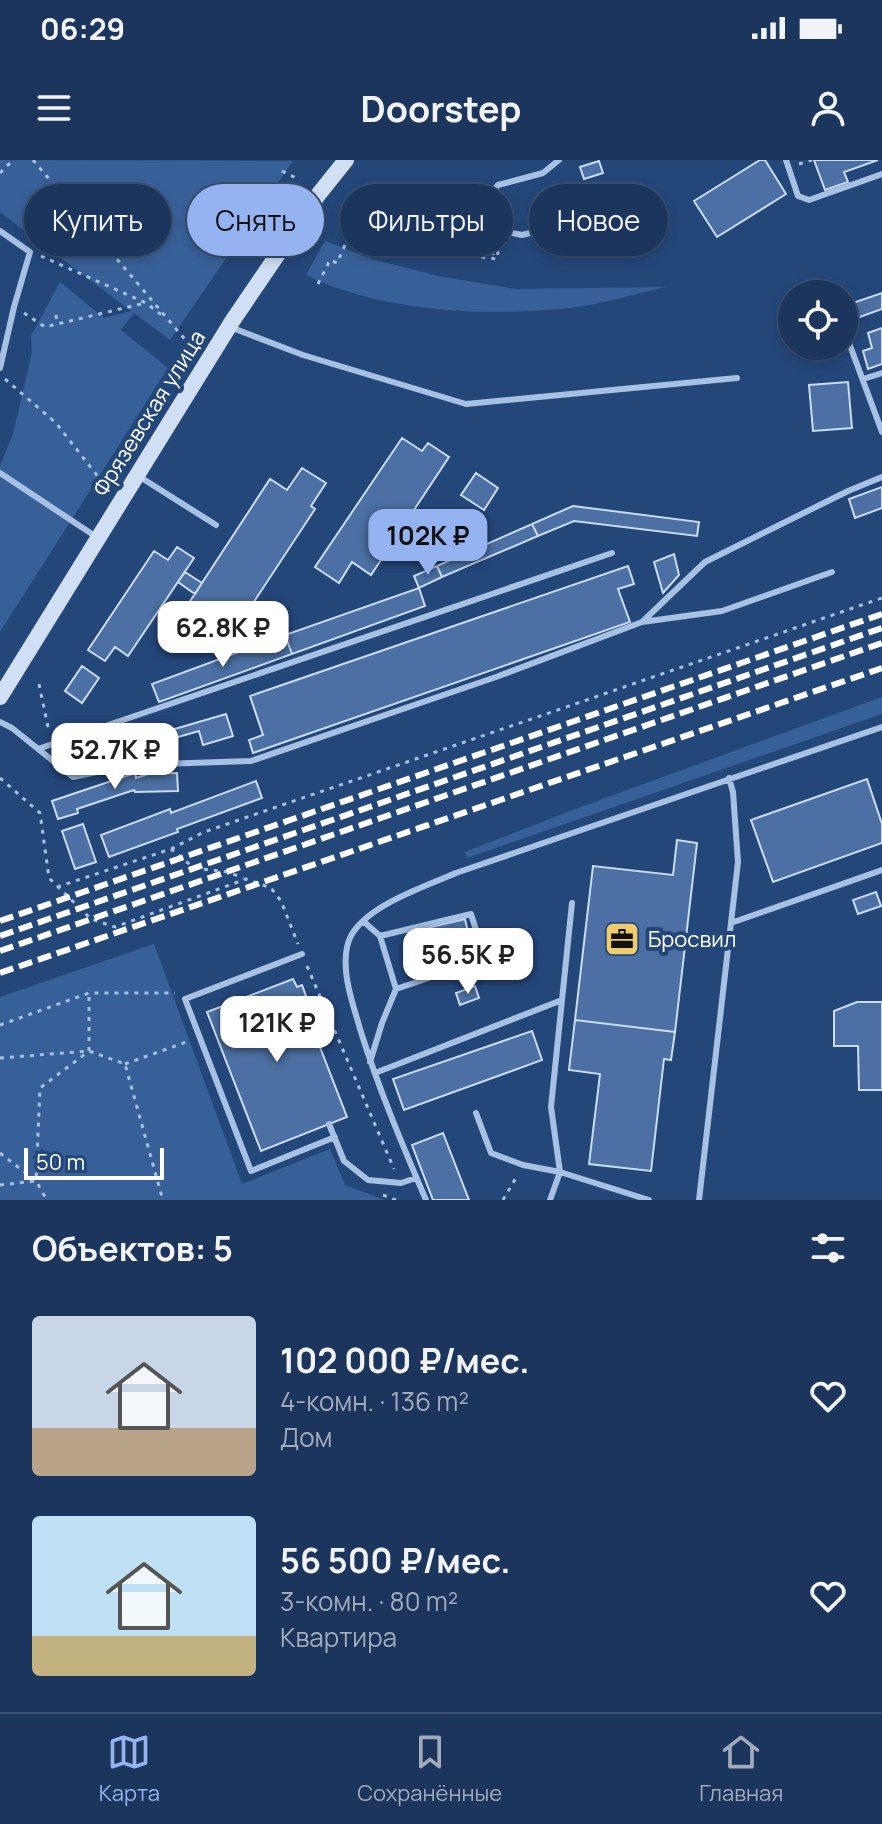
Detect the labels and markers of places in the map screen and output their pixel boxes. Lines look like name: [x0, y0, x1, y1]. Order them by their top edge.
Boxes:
pin: 102K ₽: [363, 509, 493, 577]
pin: 62.8K ₽: [149, 601, 297, 669]
pin: 52.7K ₽: [41, 723, 189, 791]
office icon: Бросвил: [603, 920, 641, 958]
place label: Бросвил: [648, 924, 736, 954]
pin: 56.5K ₽: [394, 928, 542, 996]
pin: 121K ₽: [212, 996, 342, 1064]

